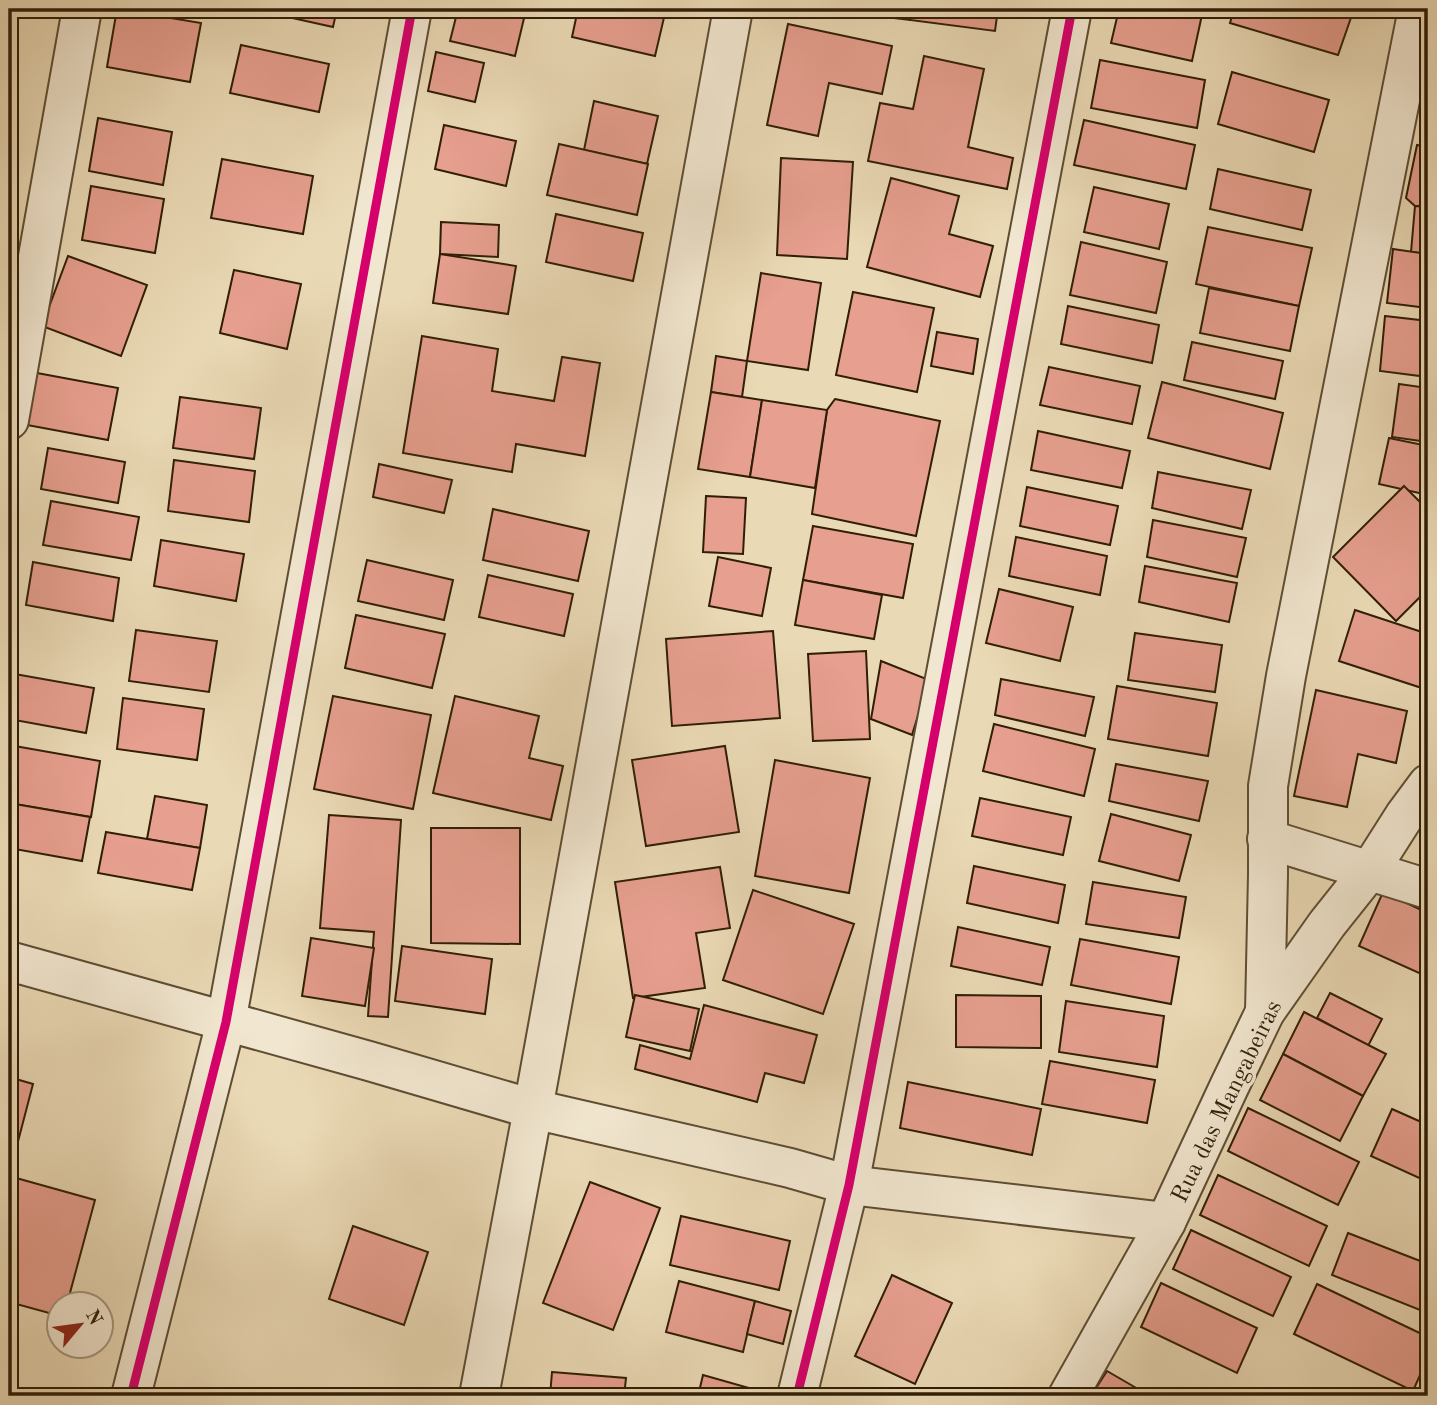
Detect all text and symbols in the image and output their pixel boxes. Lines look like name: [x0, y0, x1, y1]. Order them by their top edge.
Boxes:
street label: Rua das Mangabeiras: [1168, 997, 1287, 1207]
north arrow: [46, 1290, 116, 1360]
text: N: [81, 1307, 105, 1329]

